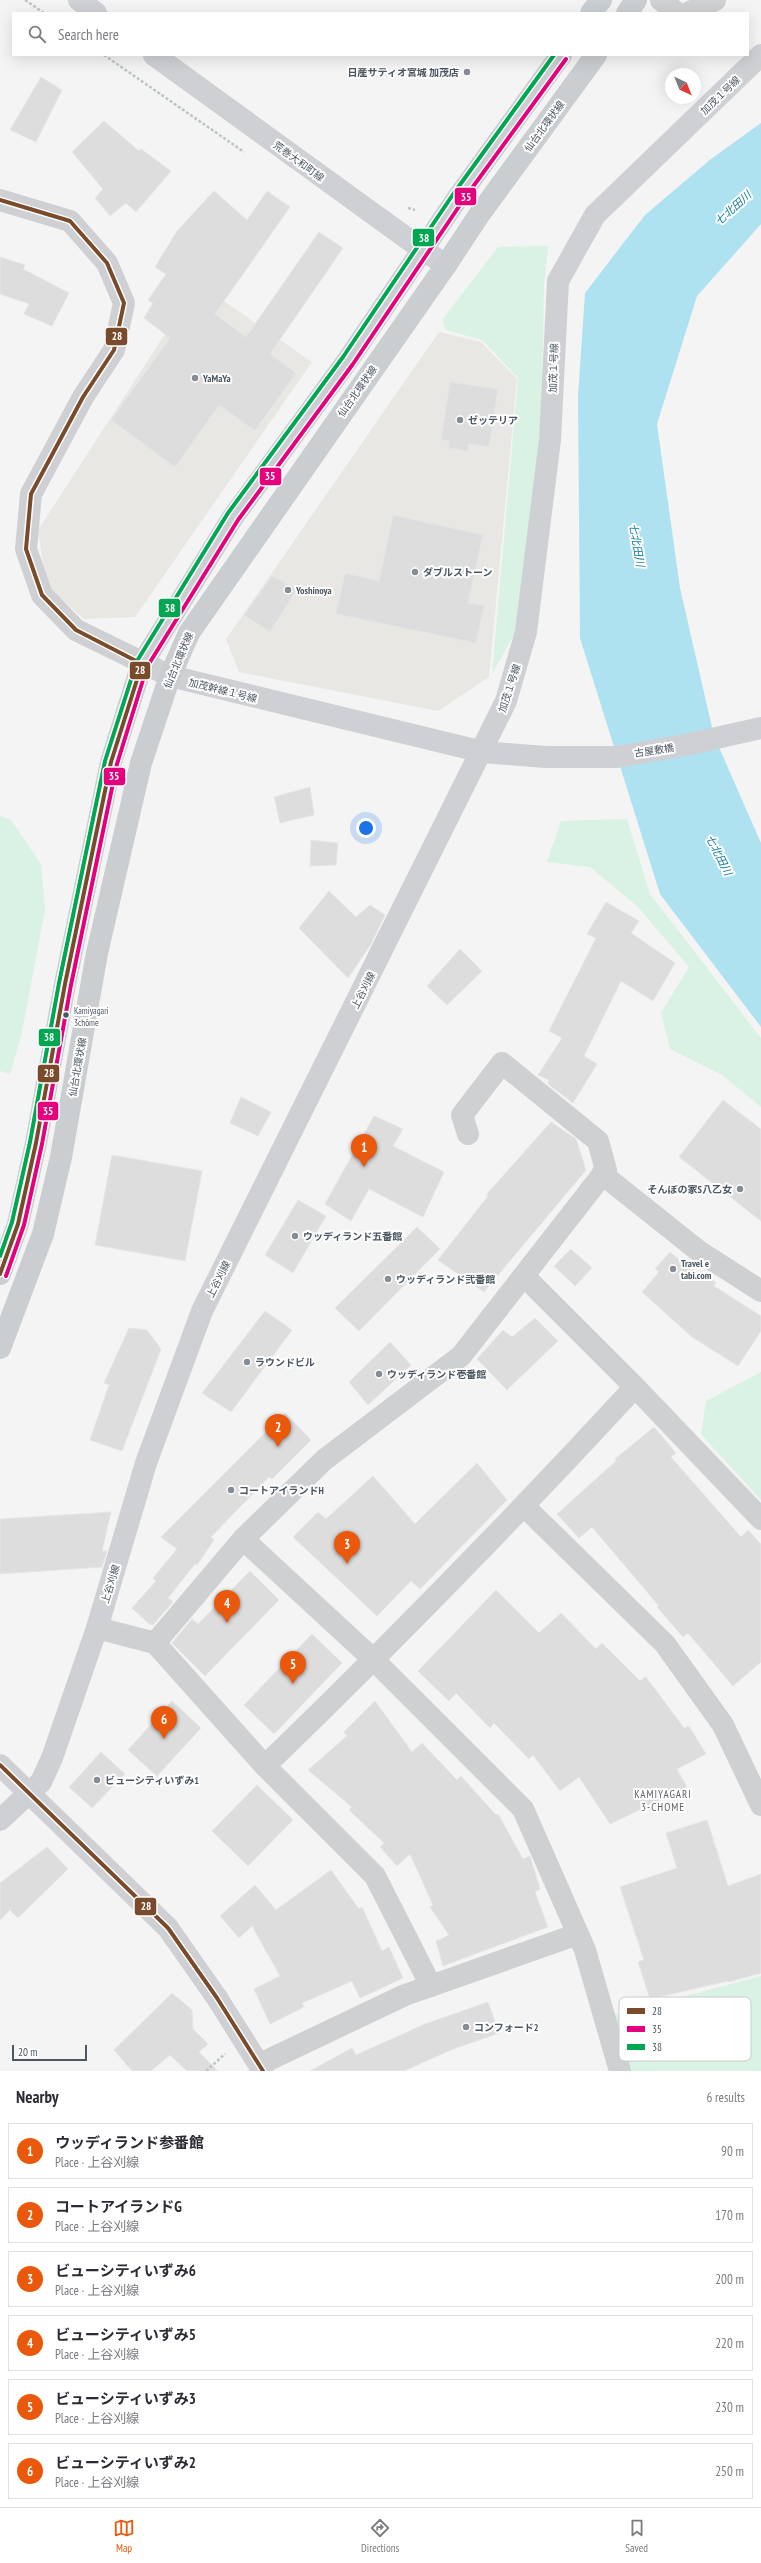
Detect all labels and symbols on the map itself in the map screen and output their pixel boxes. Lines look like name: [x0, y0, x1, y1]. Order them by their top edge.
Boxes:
place label: 日産サティオ宮城 加茂店: [348, 66, 459, 79]
marker: 日産サティオ宮城 加茂店: [462, 67, 472, 77]
north arrow: [665, 68, 701, 104]
street label: 加茂１号線: [698, 73, 743, 117]
street label: 仙台北環状線: [522, 98, 567, 154]
street label: 荒巻大和町線: [271, 139, 327, 184]
line badge: 35: [454, 187, 477, 206]
water label: 七北田川: [712, 187, 755, 228]
text: 35: [461, 190, 471, 204]
line badge: 38: [412, 228, 435, 247]
text: 38: [419, 231, 429, 245]
line badge: 28: [105, 327, 128, 346]
text: 28: [112, 329, 122, 343]
street label: 加茂１号線: [546, 343, 561, 393]
street label: 仙台北環状線: [335, 363, 380, 420]
place label: YaMaYa: [202, 372, 231, 385]
marker: YaMaYa: [190, 373, 200, 383]
place label: ゼッテリア: [468, 414, 518, 427]
marker: ゼッテリア: [455, 415, 465, 425]
line badge: 35: [259, 467, 282, 486]
text: 35: [265, 469, 275, 483]
water label: 七北田川: [626, 522, 648, 569]
place label: ダブルストーン: [423, 566, 493, 579]
marker: ダブルストーン: [410, 567, 420, 577]
place label: Yoshinoya: [295, 584, 332, 597]
marker: Yoshinoya: [283, 585, 293, 595]
line badge: 38: [158, 598, 181, 618]
text: 38: [165, 601, 175, 615]
street label: 仙台北環状線: [161, 630, 196, 690]
line badge: 28: [129, 661, 151, 680]
street label: 加茂１号線: [496, 662, 523, 714]
text: 28: [135, 663, 145, 677]
street label: 加茂幹線１号線: [187, 676, 258, 705]
street label: 古屋敷橋: [633, 741, 675, 760]
line badge: 35: [103, 767, 126, 786]
text: 35: [109, 769, 119, 783]
your location: [356, 818, 376, 838]
water label: 七北田川: [703, 832, 736, 879]
street label: 上谷刈線: [349, 969, 378, 1011]
place label: Kamiyagari 3chōme: [74, 1005, 109, 1028]
marker: Kamiyagari 3chōme: [61, 1010, 71, 1020]
line badge: 38: [38, 1028, 61, 1047]
text: 38: [44, 1030, 54, 1044]
street label: 仙台北環状線: [66, 1036, 89, 1098]
line badge: 28: [37, 1064, 60, 1083]
text: 28: [44, 1066, 54, 1080]
line badge: 35: [37, 1101, 59, 1121]
text: 35: [43, 1104, 53, 1118]
pin: 1: [351, 1134, 377, 1167]
place label: そんぽの家S八乙女: [648, 1183, 732, 1196]
marker: そんぽの家S八乙女: [735, 1184, 745, 1194]
place label: ウッディランド五番館: [303, 1230, 402, 1243]
marker: ウッディランド五番館: [290, 1231, 300, 1241]
place label: Travel e tabi.com: [681, 1257, 712, 1282]
street label: 上谷刈線: [204, 1258, 233, 1300]
marker: Travel e tabi.com: [668, 1264, 678, 1274]
place label: ウッディランド弐番館: [396, 1273, 495, 1286]
marker: ウッディランド弐番館: [383, 1274, 393, 1284]
place label: ラウンドビル: [255, 1356, 315, 1369]
marker: ラウンドビル: [242, 1357, 252, 1367]
place label: ウッディランド壱番館: [387, 1368, 486, 1381]
marker: ウッディランド壱番館: [374, 1369, 384, 1379]
pin: 2: [265, 1414, 291, 1447]
place label: コートアイランドH: [239, 1484, 324, 1497]
marker: コートアイランドH: [226, 1485, 236, 1495]
pin: 3: [334, 1531, 360, 1564]
street label: 上谷刈線: [98, 1563, 123, 1605]
pin: 4: [214, 1590, 240, 1623]
pin: 5: [280, 1651, 306, 1684]
pin: 6: [151, 1706, 177, 1739]
place label: ビューシティいずみ1: [105, 1774, 199, 1787]
marker: ビューシティいずみ1: [92, 1775, 102, 1785]
district label: KAMIYAGARI 3-CHOME: [634, 1787, 692, 1814]
line badge: 28: [134, 1897, 157, 1916]
text: 28: [141, 1899, 151, 1913]
legend: [619, 1997, 751, 2061]
text: 28: [652, 2004, 662, 2018]
place label: コンフォード2: [474, 2021, 539, 2034]
marker: コンフォード2: [461, 2022, 471, 2032]
text: 35: [652, 2022, 662, 2036]
text: 38: [652, 2040, 662, 2054]
scale bar: [12, 2043, 87, 2062]

